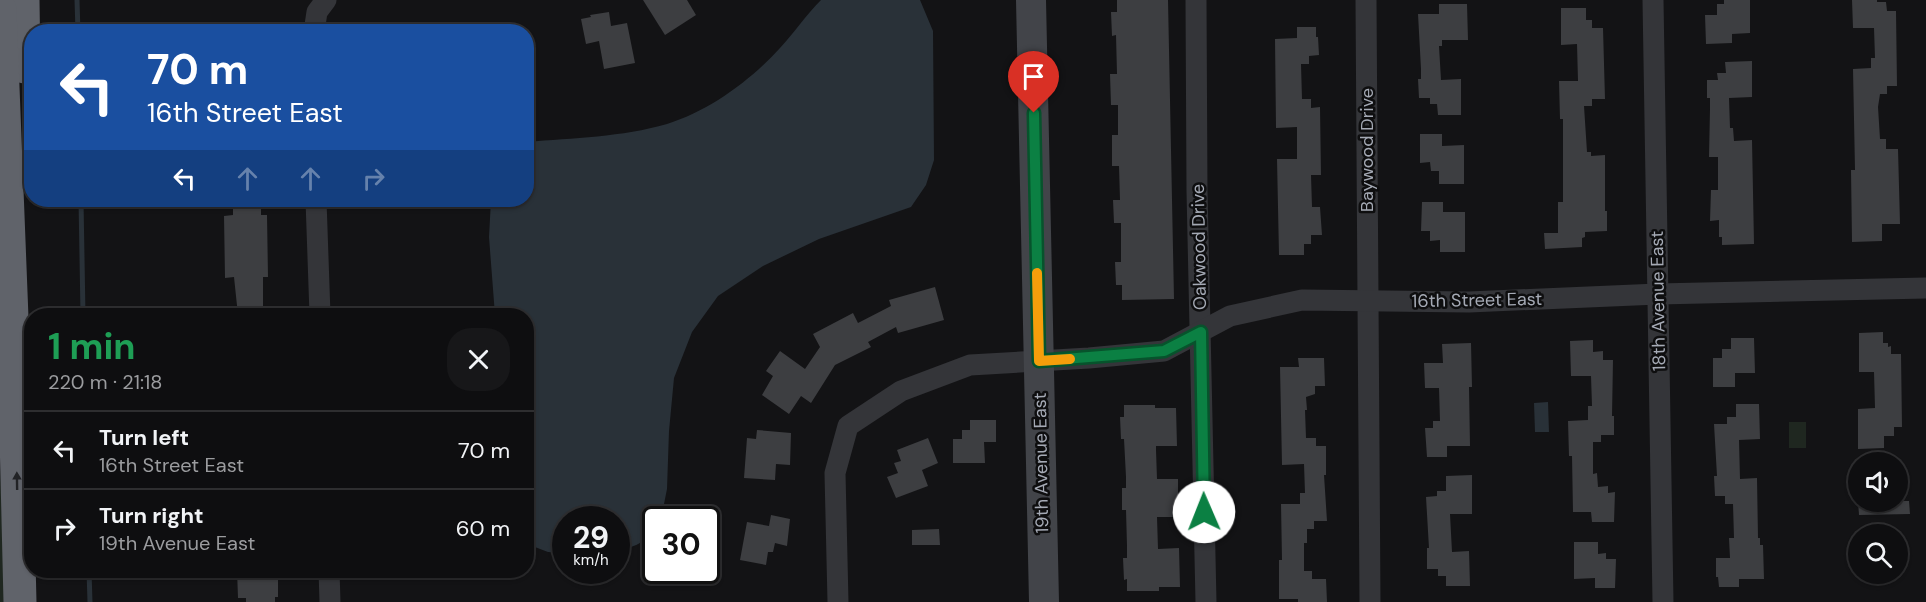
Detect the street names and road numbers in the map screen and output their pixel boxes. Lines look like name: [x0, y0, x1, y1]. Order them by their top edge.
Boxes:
street label: Baywood Drive: [1355, 88, 1379, 212]
street label: Oakwood Drive: [1186, 184, 1212, 310]
street label: 18th Avenue East: [1645, 231, 1671, 371]
street label: 16th Street East: [1412, 287, 1542, 313]
street label: 19th Avenue East: [1028, 392, 1054, 534]

